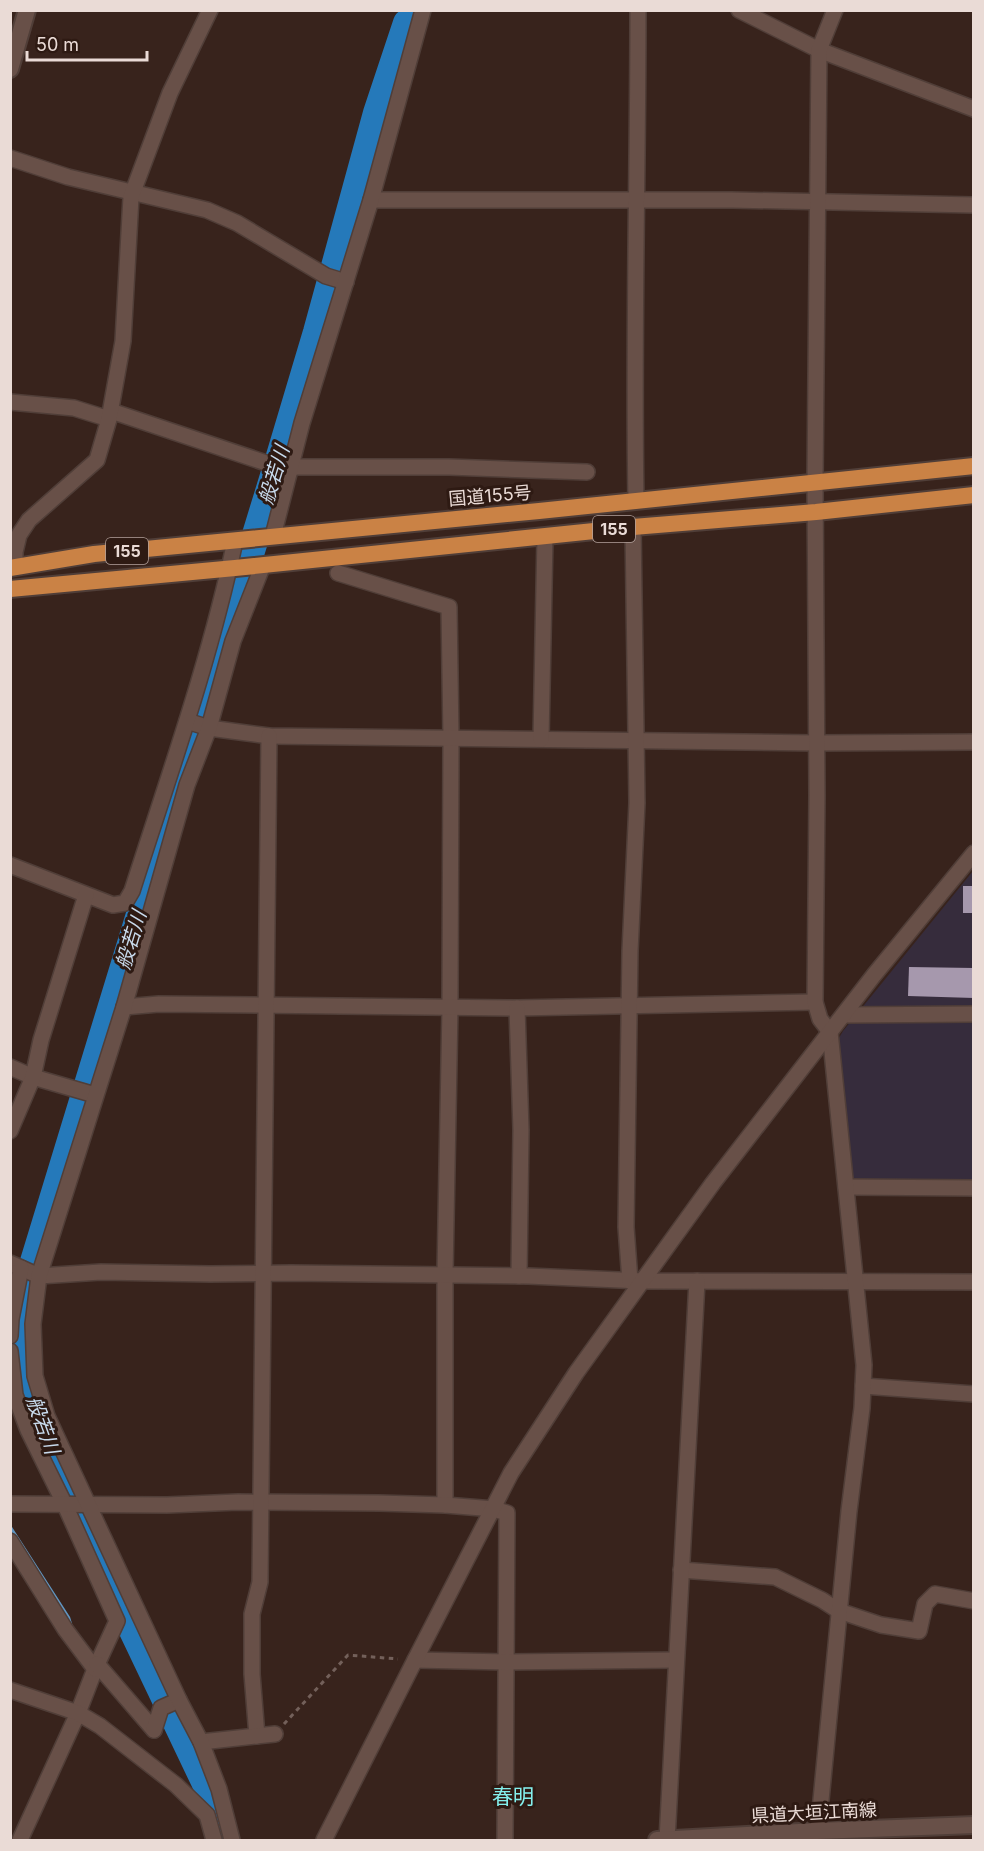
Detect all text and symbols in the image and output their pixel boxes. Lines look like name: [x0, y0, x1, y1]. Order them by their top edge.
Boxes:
scale bar: [27, 24, 147, 62]
text: 50 m: [36, 34, 79, 55]
water label: 般若川: [254, 441, 295, 507]
street label: 国道155号: [448, 481, 532, 510]
road number: 155: [593, 516, 635, 542]
road number: 155: [106, 538, 148, 564]
water label: 般若川: [111, 906, 152, 972]
water label: 般若川: [21, 1393, 65, 1459]
district label: 春明: [492, 1784, 534, 1809]
street label: 県道大垣江南線: [751, 1799, 877, 1826]

